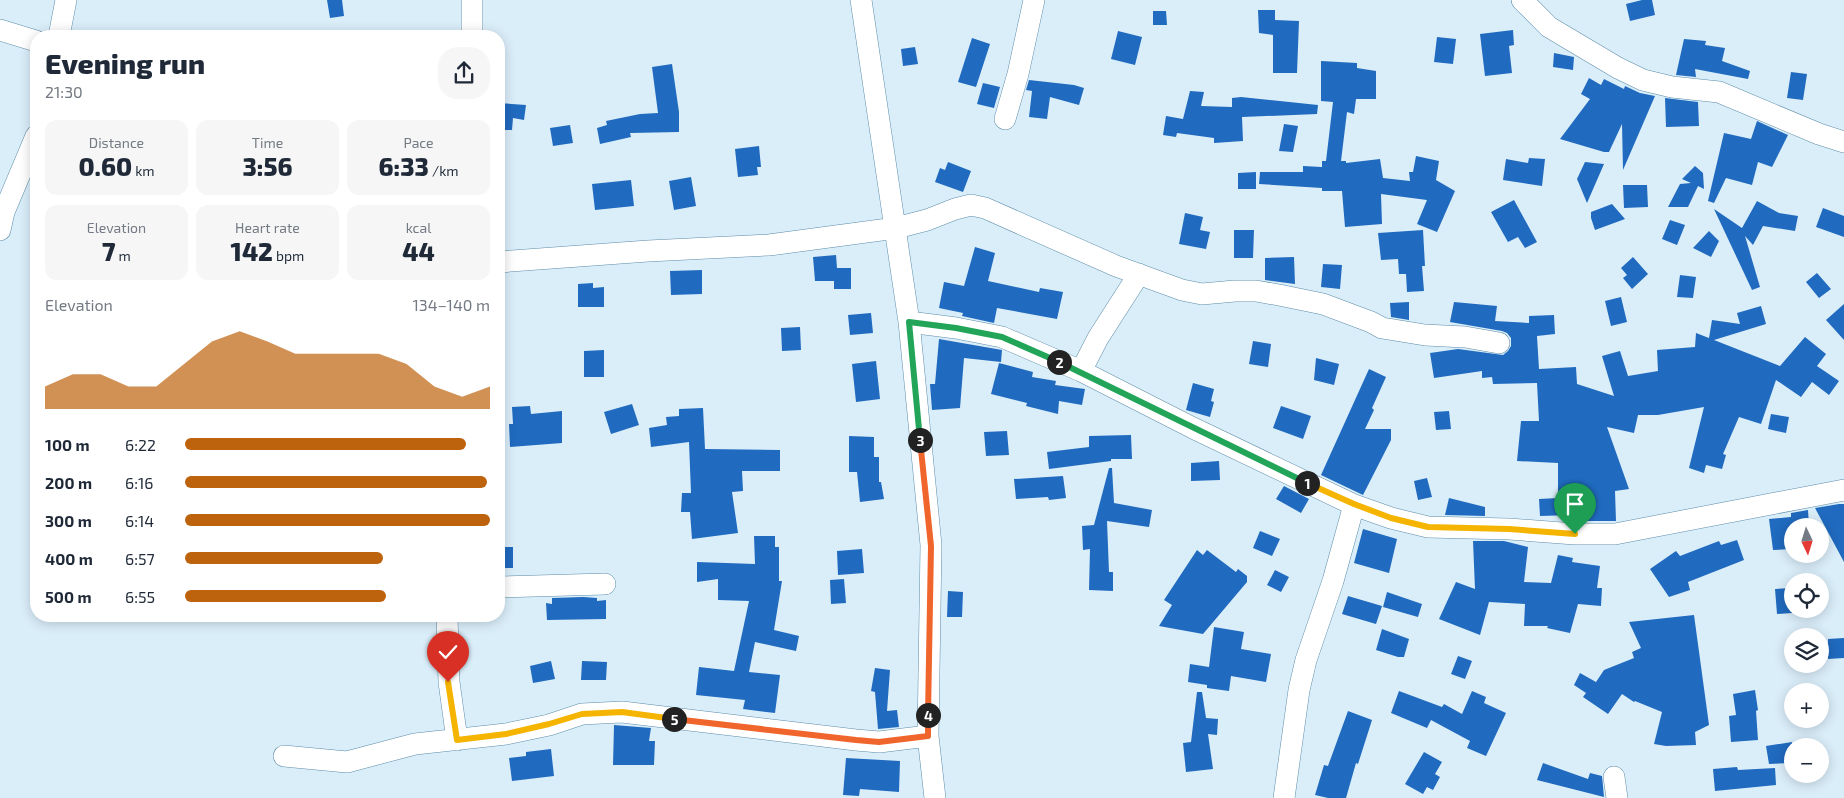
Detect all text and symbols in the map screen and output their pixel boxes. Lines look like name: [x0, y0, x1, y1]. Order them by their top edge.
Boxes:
text: Evening run: [45, 46, 205, 80]
button: share: [438, 47, 490, 99]
text: 21:30: [45, 82, 83, 101]
text: Distance: [89, 134, 144, 151]
text: Time: [252, 134, 283, 151]
text: Pace: [403, 134, 434, 151]
text: 0.60: [78, 151, 132, 181]
text: 3:56: [242, 151, 293, 181]
text: 6:33: [378, 151, 429, 181]
text: km: [132, 162, 155, 179]
text: /km: [429, 162, 459, 179]
text: Elevation: [87, 219, 146, 236]
text: Heart rate: [235, 219, 300, 236]
text: kcal: [406, 219, 431, 236]
text: 7: [102, 236, 116, 266]
text: 142: [231, 236, 273, 266]
text: 44: [402, 236, 435, 266]
text: m: [116, 247, 131, 264]
text: bpm: [273, 247, 304, 264]
text: Elevation: [45, 295, 113, 314]
text: 134–140 m: [412, 295, 490, 314]
pin: 2: [1046, 350, 1072, 374]
text: 2: [1055, 354, 1064, 371]
pin: 3: [908, 428, 932, 452]
text: 3: [917, 432, 924, 449]
text: 100 m: [45, 435, 90, 454]
text: 6:22: [125, 435, 156, 454]
pin: 1: [1294, 470, 1320, 496]
text: 200 m: [45, 473, 92, 492]
text: 6:16: [125, 473, 153, 492]
text: 1: [1304, 475, 1311, 492]
pin: [1554, 483, 1596, 534]
icon: arrive: [1561, 490, 1589, 518]
text: 300 m: [45, 511, 92, 530]
text: 6:14: [125, 511, 154, 530]
north arrow: [1784, 518, 1829, 562]
map controls: [1784, 518, 1829, 783]
text: 400 m: [45, 549, 93, 568]
text: 6:57: [125, 549, 155, 568]
button: locate: [1784, 573, 1829, 618]
text: 500 m: [45, 587, 92, 606]
text: 6:55: [125, 587, 155, 606]
button: layers: [1784, 628, 1829, 673]
pin: [427, 631, 469, 682]
icon: check: [434, 638, 462, 666]
button: +: [1784, 683, 1829, 728]
pin: 4: [916, 702, 940, 728]
pin: 5: [662, 706, 686, 732]
text: 4: [924, 707, 933, 724]
text: 5: [671, 711, 678, 728]
button: −: [1784, 738, 1829, 783]

